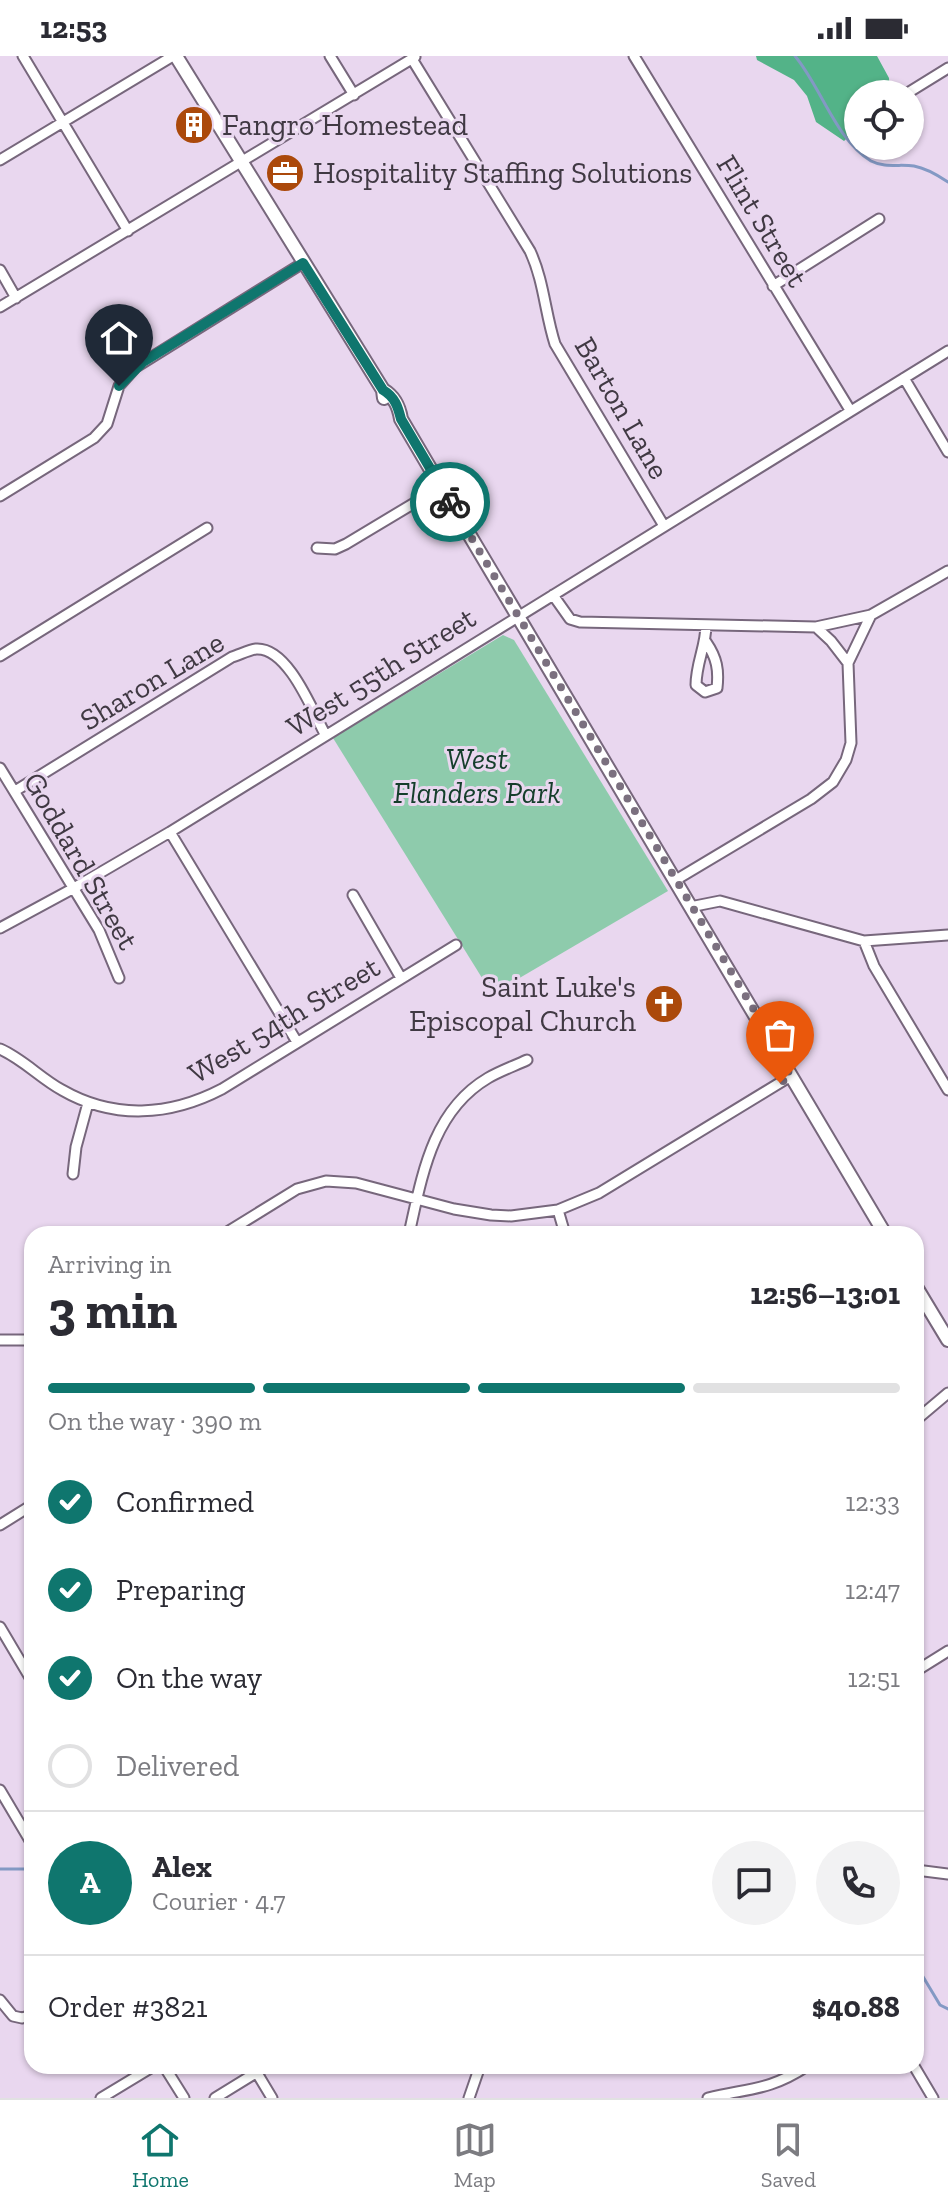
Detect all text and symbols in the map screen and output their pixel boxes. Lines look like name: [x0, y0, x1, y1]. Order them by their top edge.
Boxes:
text: 12:53: [40, 10, 107, 46]
map controls: [844, 80, 924, 160]
button: locate: [844, 80, 924, 160]
building icon: Fangro Homestead: [173, 104, 215, 146]
place label: Fangro Homestead: [222, 107, 468, 143]
street label: Flint Street: [709, 149, 815, 293]
office icon: Hospitality Staffing Solutions: [264, 152, 306, 194]
place label: Hospitality Staffing Solutions: [313, 155, 692, 191]
pin: [85, 304, 153, 386]
icon: home: [97, 316, 141, 360]
street label: Barton Lane: [567, 331, 677, 485]
courier: [410, 462, 490, 542]
icon: bike: [428, 480, 472, 524]
street label: West 55th Street: [280, 599, 482, 745]
street label: Sharon Lane: [74, 624, 230, 738]
park label: West Flanders Park: [393, 741, 561, 811]
street label: Goddard Street: [16, 766, 146, 956]
street label: West 54th Street: [182, 949, 386, 1091]
place label: Saint Luke's Episcopal Church: [409, 969, 636, 1039]
church icon: Saint Luke's Episcopal Church: [643, 983, 685, 1025]
pin: [746, 1001, 814, 1083]
icon: bag: [758, 1013, 802, 1057]
text: Arriving in: [48, 1248, 171, 1280]
text: 12:56–13:01: [750, 1276, 900, 1312]
text: 3 min: [48, 1279, 177, 1341]
text: On the way · 390 m: [48, 1405, 261, 1437]
icon: check: [48, 1480, 92, 1524]
text: Confirmed: [116, 1484, 254, 1520]
text: 12:33: [845, 1486, 900, 1518]
icon: check: [48, 1568, 92, 1612]
text: Preparing: [116, 1572, 246, 1608]
text: 12:47: [845, 1574, 900, 1606]
icon: check: [48, 1656, 92, 1700]
text: On the way: [116, 1660, 262, 1696]
text: 12:51: [847, 1662, 900, 1694]
text: Delivered: [116, 1748, 239, 1784]
button: chat: [712, 1841, 796, 1925]
button: phone: [816, 1841, 900, 1925]
text: Alex: [152, 1849, 212, 1885]
text: A: [80, 1865, 100, 1901]
text: Courier · 4.7: [152, 1885, 286, 1917]
text: Order #3821: [48, 1989, 208, 2025]
text: $40.88: [812, 1989, 900, 2025]
tab: Home: [132, 2118, 189, 2193]
tab: Map: [453, 2118, 497, 2193]
tab: Saved: [761, 2118, 816, 2193]

